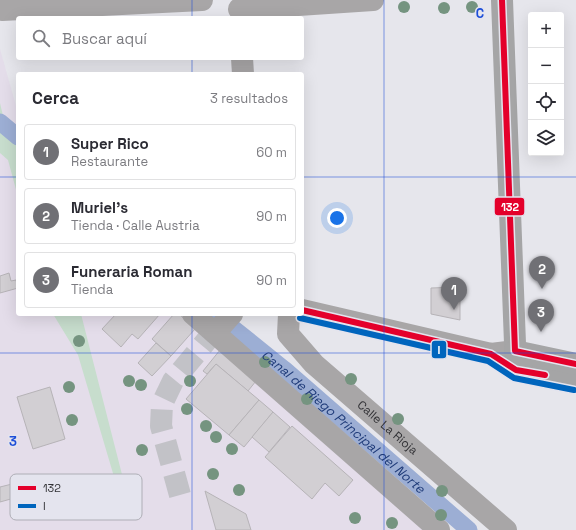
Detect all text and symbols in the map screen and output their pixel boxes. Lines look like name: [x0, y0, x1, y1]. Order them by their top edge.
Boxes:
text: C: [476, 5, 484, 22]
map controls: [528, 12, 564, 156]
button: +: [528, 12, 564, 48]
search box: [16, 16, 304, 60]
icon: search: [30, 27, 52, 49]
text: Buscar aquí: [62, 29, 147, 48]
button: −: [528, 48, 564, 84]
button: locate: [528, 84, 564, 120]
text: Cerca: [32, 87, 79, 109]
text: 3 resultados: [210, 90, 288, 107]
button: layers: [528, 120, 564, 156]
text: Super Rico: [71, 134, 149, 153]
text: 1: [43, 144, 49, 161]
text: 60 m: [256, 144, 287, 161]
text: Restaurante: [71, 153, 148, 170]
line badge: 132: [494, 197, 525, 216]
text: Muriel's: [71, 198, 128, 217]
text: 132: [501, 200, 520, 214]
text: 2: [42, 208, 50, 225]
text: 90 m: [256, 208, 287, 225]
your location: [327, 208, 347, 228]
text: Tienda · Calle Austria: [71, 217, 200, 234]
pin: 2: [529, 256, 555, 289]
text: Funeraria Roman: [71, 262, 192, 281]
text: 3: [42, 272, 50, 289]
text: 90 m: [256, 272, 287, 289]
pin: 1: [441, 277, 467, 310]
text: Tienda: [71, 281, 113, 298]
pin: 3: [528, 299, 554, 332]
line badge: I: [431, 340, 447, 359]
text: I: [438, 343, 441, 357]
water label: Canal de Riego Principal del Norte: [258, 346, 430, 498]
street label: Calle La Rioja: [354, 397, 421, 458]
text: 3: [9, 433, 17, 450]
legend: [10, 474, 142, 520]
text: 132: [43, 481, 61, 495]
text: I: [43, 499, 46, 513]

